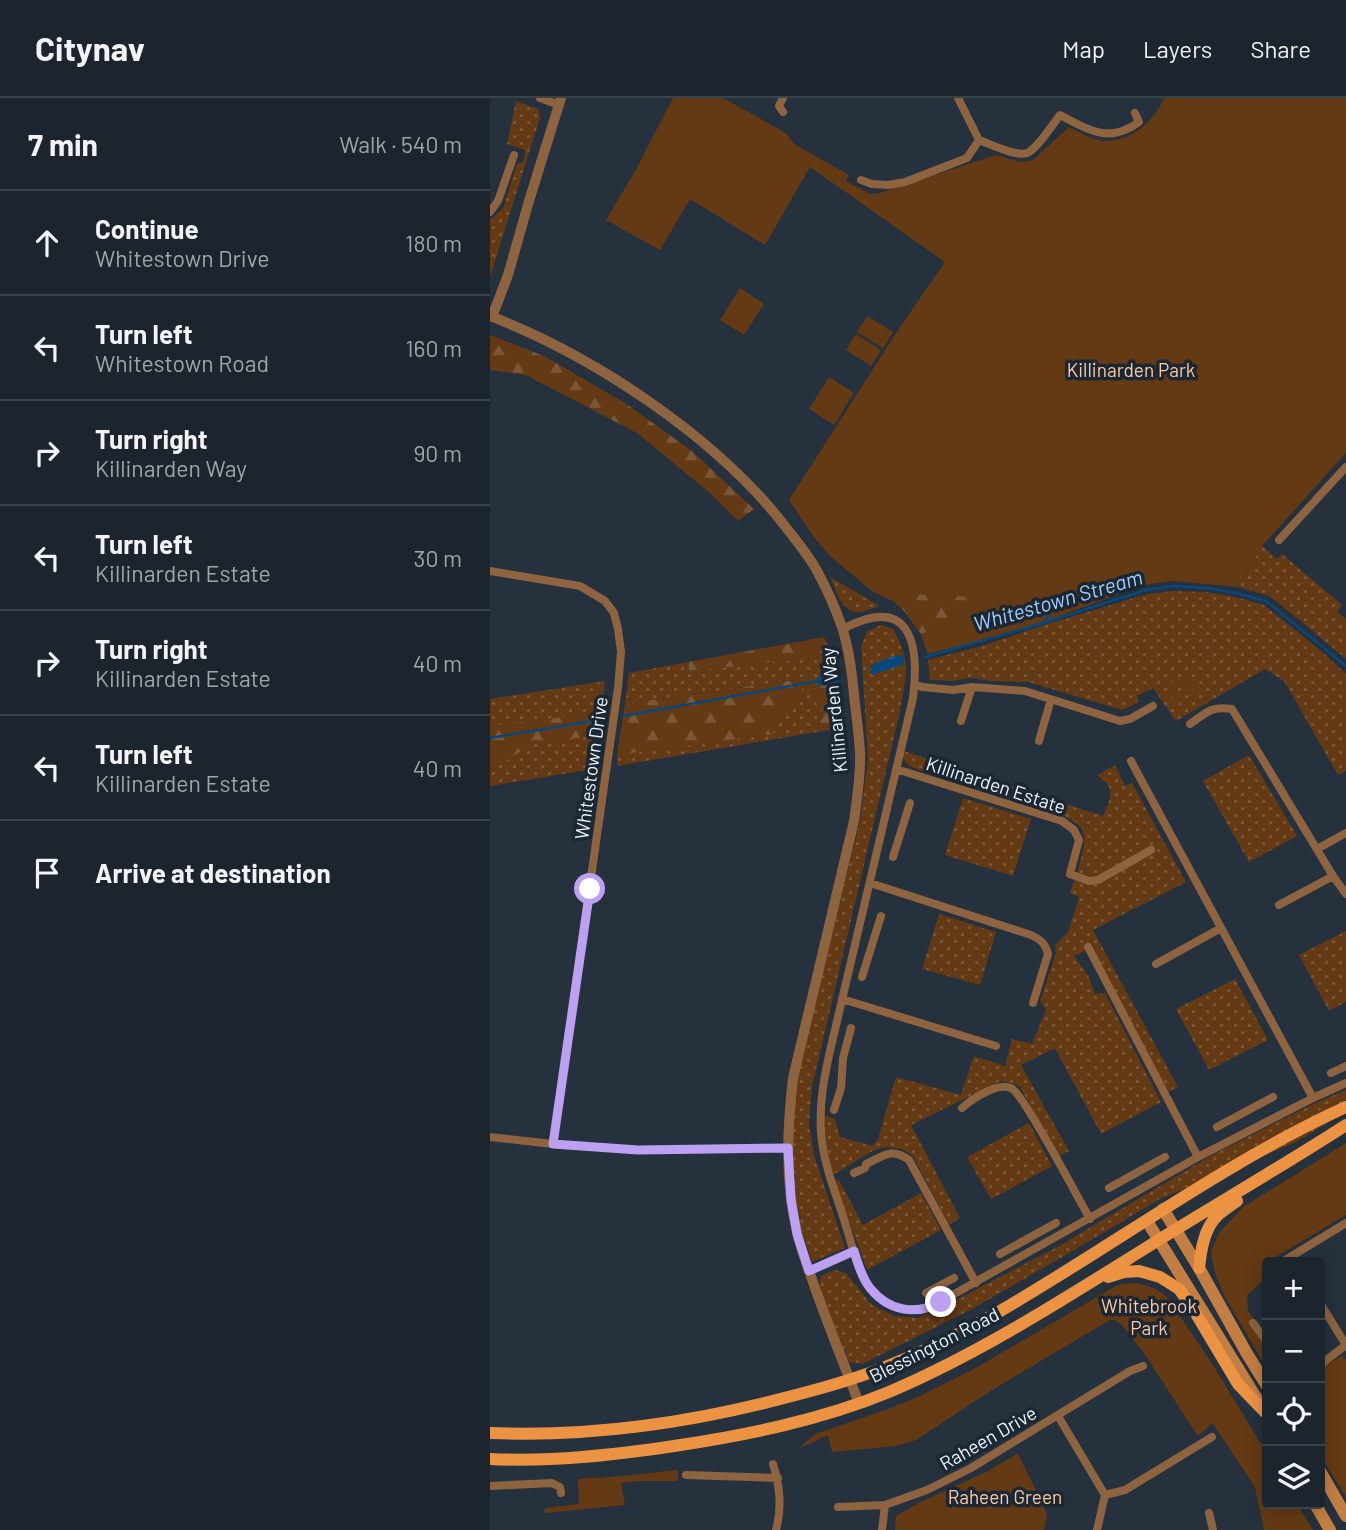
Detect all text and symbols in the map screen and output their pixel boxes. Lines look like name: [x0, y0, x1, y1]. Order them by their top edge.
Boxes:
text: Citynav: [35, 28, 145, 68]
text: Map: [1062, 34, 1105, 63]
text: Layers: [1143, 34, 1212, 63]
text: Share: [1250, 34, 1311, 63]
text: 7 min: [28, 126, 98, 162]
text: Walk · 540 m: [339, 130, 462, 158]
text: Continue: [95, 213, 199, 244]
icon: ahead: [28, 224, 66, 262]
text: 180 m: [405, 229, 462, 257]
text: Whitestown Drive: [95, 244, 270, 272]
text: Turn left: [95, 318, 193, 349]
icon: left: [28, 329, 66, 367]
text: 160 m: [405, 334, 462, 362]
text: Whitestown Road: [95, 349, 269, 377]
park label: Killinarden Park: [1067, 358, 1195, 381]
text: Turn right: [95, 423, 208, 454]
icon: right: [28, 434, 66, 472]
text: 90 m: [413, 439, 462, 467]
text: Killinarden Way: [95, 454, 247, 482]
text: Turn left: [95, 528, 193, 559]
icon: left: [28, 539, 66, 577]
text: 30 m: [414, 544, 462, 572]
text: Killinarden Estate: [95, 559, 271, 587]
water label: Whitestown Stream: [970, 563, 1145, 636]
text: Turn right: [95, 633, 208, 664]
icon: right: [28, 644, 66, 682]
street label: Killinarden Way: [815, 646, 851, 774]
text: 40 m: [413, 649, 462, 677]
text: Killinarden Estate: [95, 664, 271, 692]
street label: Whitestown Drive: [569, 695, 612, 841]
text: Turn left: [95, 738, 193, 769]
icon: left: [28, 749, 66, 787]
street label: Killinarden Estate: [924, 751, 1069, 818]
text: 40 m: [413, 754, 462, 782]
text: Killinarden Estate: [95, 769, 271, 797]
icon: arrive: [28, 854, 66, 892]
text: Arrive at destination: [95, 857, 331, 888]
route start: [574, 873, 605, 904]
map controls: [1262, 1257, 1325, 1509]
button: +: [1262, 1257, 1325, 1320]
route end: [925, 1286, 956, 1317]
park label: Whitebrook Park: [1101, 1294, 1197, 1339]
street label: Blessington Road: [865, 1302, 1002, 1387]
button: −: [1262, 1320, 1325, 1383]
button: locate: [1262, 1383, 1325, 1446]
street label: Raheen Drive: [935, 1401, 1040, 1475]
button: layers: [1262, 1446, 1325, 1509]
park label: Raheen Green: [948, 1485, 1062, 1508]

